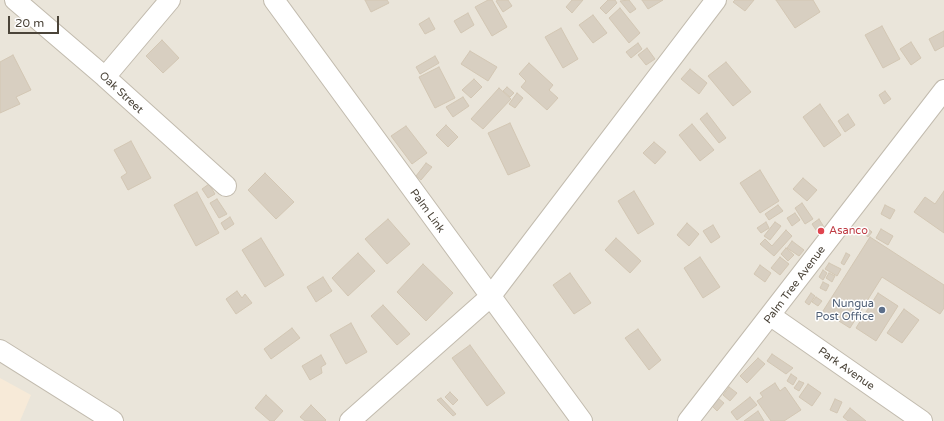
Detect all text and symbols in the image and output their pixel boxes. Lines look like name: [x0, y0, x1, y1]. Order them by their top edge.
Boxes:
scale bar: [10, 8, 61, 34]
text: 20 m: [15, 16, 44, 30]
street label: Oak Street: [96, 69, 146, 117]
street label: Palm Link: [407, 187, 447, 235]
place label: Asanco: [829, 224, 868, 238]
marker: Asanco: [816, 226, 826, 236]
street label: Palm Tree Avenue: [762, 244, 828, 326]
place label: Nungua Post Office: [815, 297, 874, 323]
marker: Nungua Post Office: [877, 305, 887, 315]
street label: Park Avenue: [815, 345, 877, 393]

